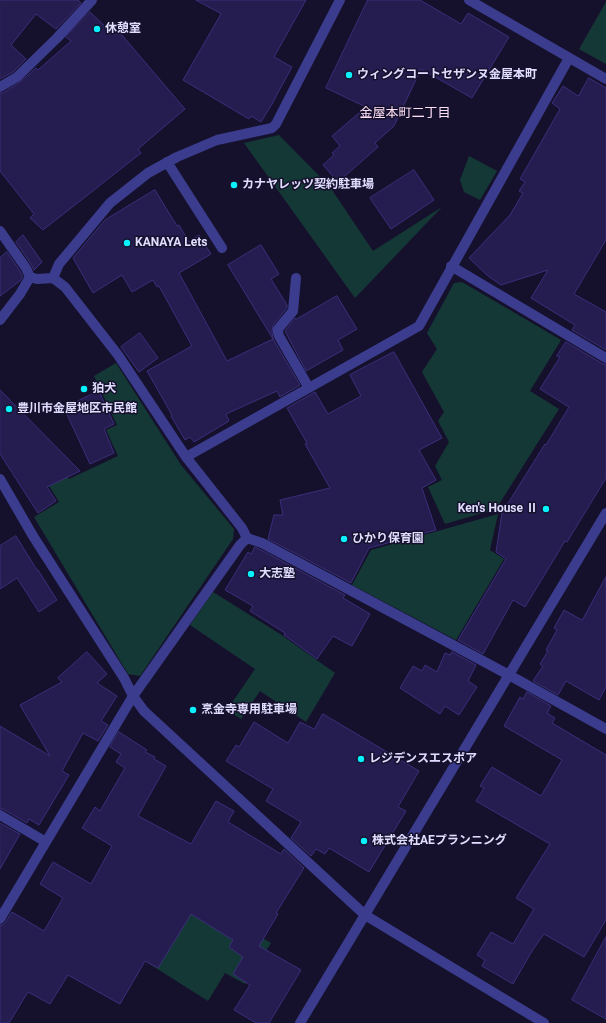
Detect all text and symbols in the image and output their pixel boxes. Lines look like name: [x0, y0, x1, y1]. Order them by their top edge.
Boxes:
place label: 休憩室: [105, 22, 141, 36]
marker: 休憩室: [92, 24, 102, 34]
place label: ウィングコートセザンヌ金屋本町: [357, 68, 537, 82]
marker: ウィングコートセザンヌ金屋本町: [344, 70, 354, 80]
district label: 金屋本町二丁目: [360, 106, 450, 122]
place label: カナヤレッツ契約駐車場: [242, 178, 374, 192]
marker: カナヤレッツ契約駐車場: [229, 180, 239, 190]
place label: KANAYA Lets: [135, 236, 207, 250]
marker: KANAYA Lets: [122, 238, 132, 248]
place label: 狛犬: [92, 382, 116, 396]
marker: 狛犬: [79, 384, 89, 394]
place label: 豊川市金屋地区市民館: [17, 402, 137, 416]
marker: 豊川市金屋地区市民館: [4, 404, 14, 414]
place label: Ken's House Ⅱ: [458, 502, 538, 516]
marker: Ken's House Ⅱ: [541, 504, 551, 514]
place label: ひかり保育園: [352, 532, 424, 546]
marker: ひかり保育園: [339, 534, 349, 544]
place label: 大志塾: [259, 567, 295, 581]
marker: 大志塾: [246, 569, 256, 579]
place label: 烹金寺専用駐車場: [201, 703, 297, 717]
marker: 烹金寺専用駐車場: [188, 705, 198, 715]
place label: レジデンスエスポア: [369, 752, 477, 766]
marker: レジデンスエスポア: [356, 754, 366, 764]
place label: 株式会社AEプランニング: [372, 834, 507, 848]
marker: 株式会社AEプランニング: [359, 836, 369, 846]

